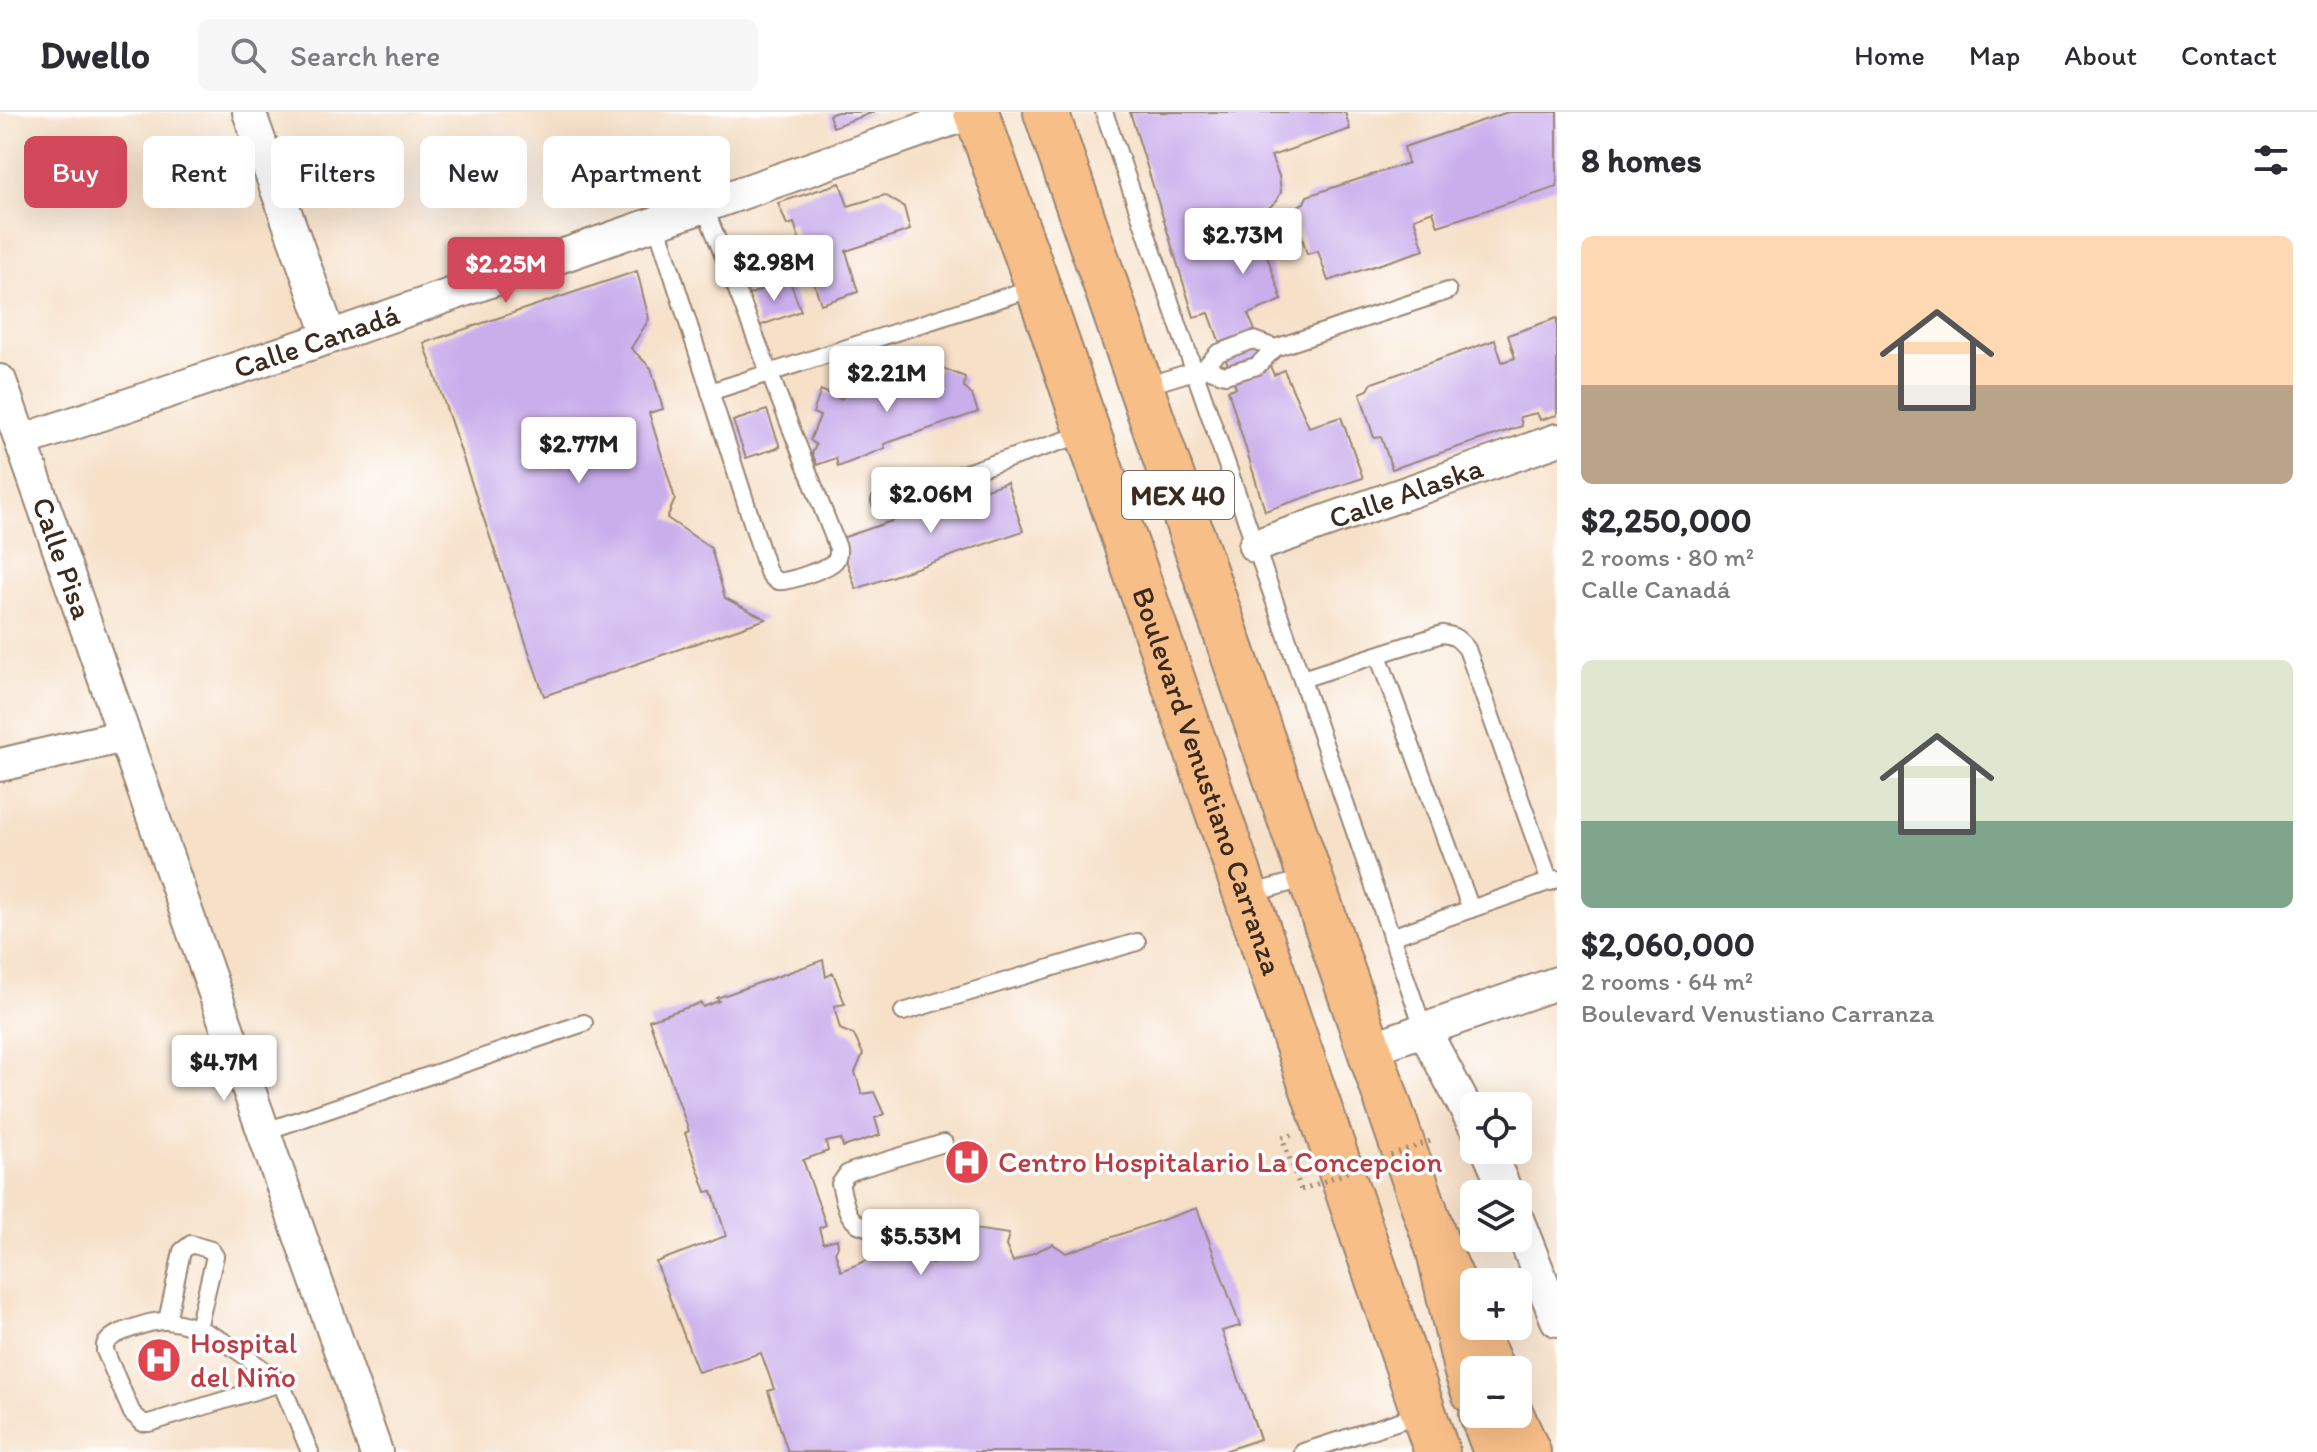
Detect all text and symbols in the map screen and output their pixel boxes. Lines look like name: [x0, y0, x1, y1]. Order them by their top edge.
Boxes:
search box: [198, 19, 758, 91]
text: Dwello: [40, 32, 150, 78]
icon: search: [226, 33, 270, 77]
text: Search here: [290, 37, 440, 74]
text: Home: [1854, 38, 1925, 72]
text: Map: [1969, 38, 2020, 72]
text: About: [2064, 38, 2137, 72]
text: Contact: [2181, 38, 2277, 72]
chip: Buy: [24, 136, 127, 208]
chip: Rent: [143, 136, 255, 208]
chip: Filters: [271, 136, 404, 208]
chip: New: [420, 136, 527, 208]
chip: Apartment: [543, 136, 730, 208]
icon: filters: [2249, 138, 2293, 182]
text: 8 homes: [1581, 140, 1702, 181]
pin: $2.73M: [1178, 208, 1308, 276]
text: $2.73M: [1203, 218, 1283, 250]
pin: $2.98M: [709, 235, 839, 303]
pin: $2.25M: [441, 237, 571, 305]
text: $2.98M: [733, 245, 815, 277]
text: $2.25M: [465, 247, 547, 279]
icon: home: [1865, 288, 2009, 432]
street label: Calle Canadá: [229, 295, 405, 386]
pin: $2.21M: [822, 346, 952, 414]
text: $2.21M: [847, 356, 927, 388]
pin: $2.77M: [514, 417, 644, 485]
text: $2.77M: [539, 427, 619, 459]
street label: Calle Alaska: [1324, 448, 1488, 537]
pin: $2.06M: [866, 467, 996, 535]
road number: MEX 40: [1122, 471, 1234, 519]
text: $2.06M: [889, 477, 973, 509]
street label: Calle Pisa: [24, 492, 101, 625]
text: $2,250,000: [1581, 500, 1752, 541]
text: 2 rooms · 80 m²: [1581, 541, 1754, 573]
text: Calle Canadá: [1581, 573, 1731, 605]
street label: Boulevard Venustiano Carranza: [1124, 582, 1291, 980]
icon: home: [1865, 712, 2009, 856]
text: $2,060,000: [1581, 924, 1755, 965]
text: 2 rooms · 64 m²: [1581, 965, 1753, 997]
text: Boulevard Venustiano Carranza: [1581, 997, 1934, 1029]
pin: $4.7M: [168, 1035, 280, 1103]
text: $4.7M: [190, 1045, 258, 1077]
map controls: [1460, 1092, 1532, 1428]
button: locate: [1460, 1092, 1532, 1164]
hospital icon: Centro Hospitalario La Concepcion: [943, 1138, 991, 1186]
place label: Centro Hospitalario La Concepcion: [998, 1143, 1442, 1180]
button: layers: [1460, 1180, 1532, 1252]
pin: $5.53M: [856, 1209, 986, 1277]
text: $5.53M: [880, 1219, 962, 1251]
button: +: [1460, 1268, 1532, 1340]
place label: Hospital del Niño: [190, 1324, 298, 1395]
hospital icon: Hospital del Niño: [135, 1336, 183, 1384]
button: −: [1460, 1356, 1532, 1428]

